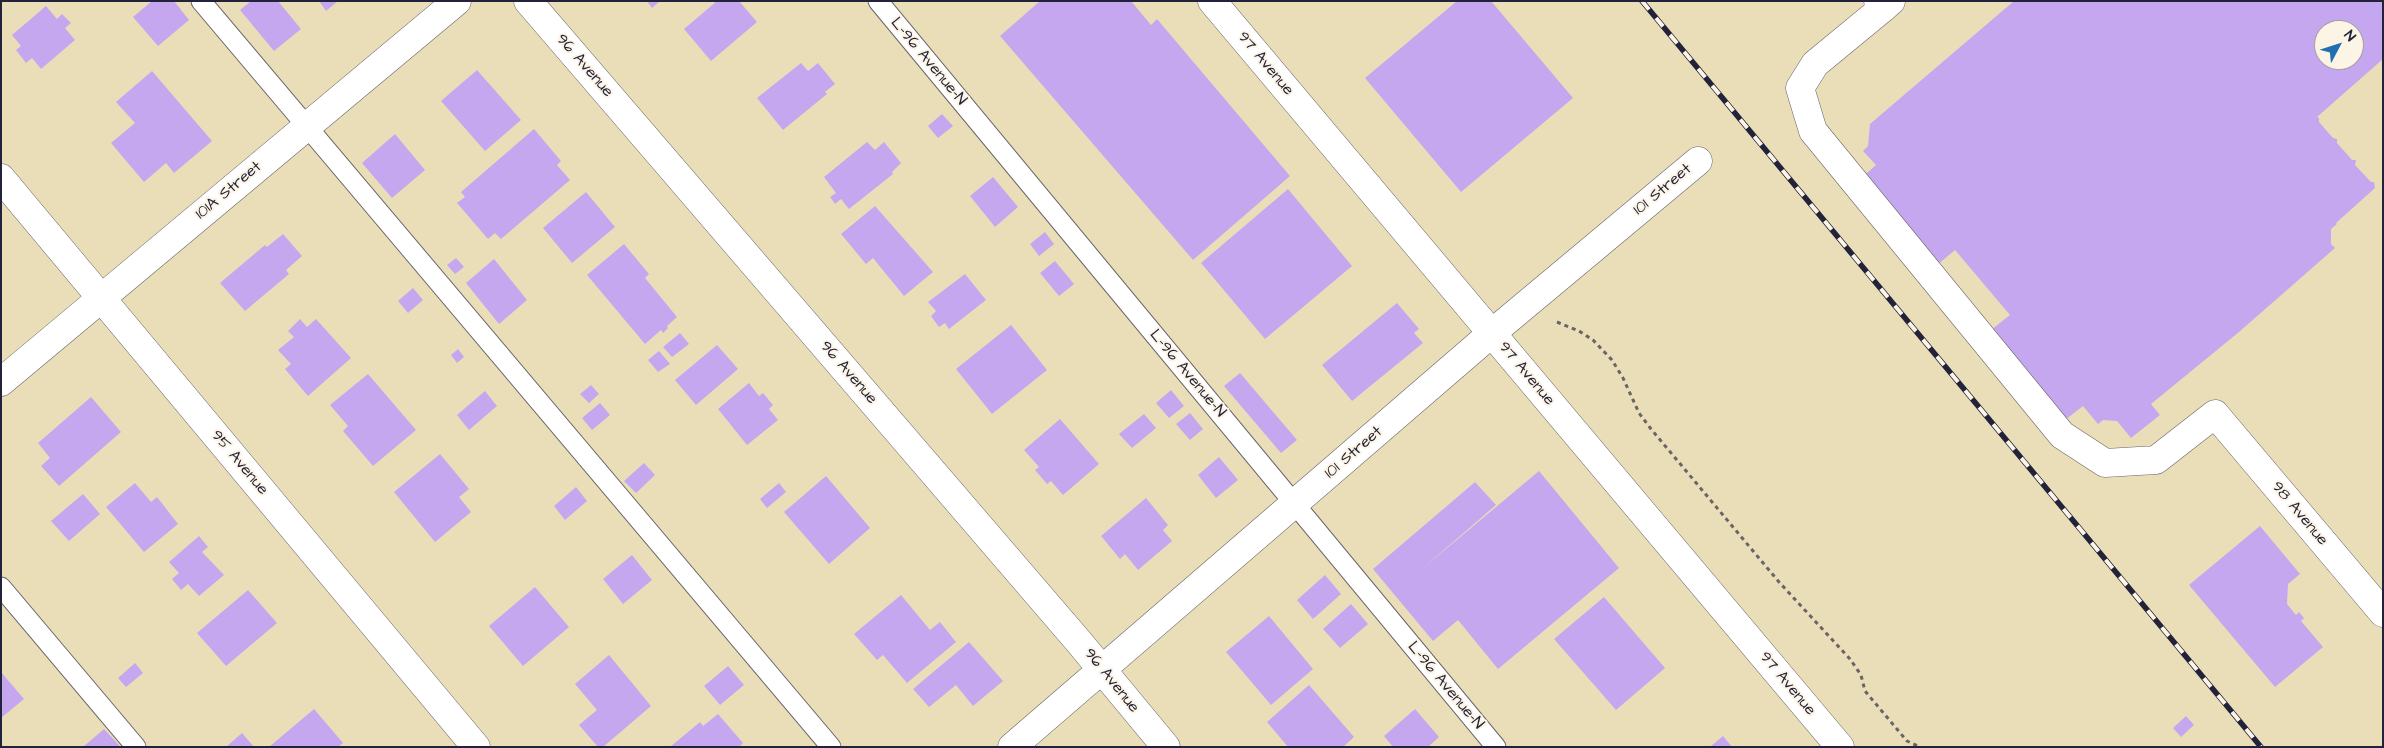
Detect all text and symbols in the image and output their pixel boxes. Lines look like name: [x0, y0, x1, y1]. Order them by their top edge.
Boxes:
street label: L-96 Avenue-N: [886, 14, 970, 110]
north arrow: [2314, 20, 2364, 70]
text: N: [2339, 26, 2360, 46]
street label: 97 Avenue: [1233, 28, 1297, 100]
street label: 96 Avenue: [551, 30, 617, 102]
street label: 101A Street: [192, 158, 266, 224]
street label: 101 Street: [1630, 160, 1696, 220]
street label: L-96 Avenue-N: [1145, 326, 1229, 422]
street label: 96 Avenue: [815, 337, 881, 409]
street label: 97 Avenue: [1494, 338, 1558, 410]
street label: 101 Street: [1321, 423, 1387, 483]
street label: 95 Avenue: [206, 427, 272, 499]
street label: 98 Avenue: [2267, 478, 2331, 550]
street label: L-96 Avenue-N: [1403, 638, 1487, 734]
street label: 96 Avenue: [1079, 645, 1143, 717]
street label: 97 Avenue: [1755, 648, 1819, 720]

